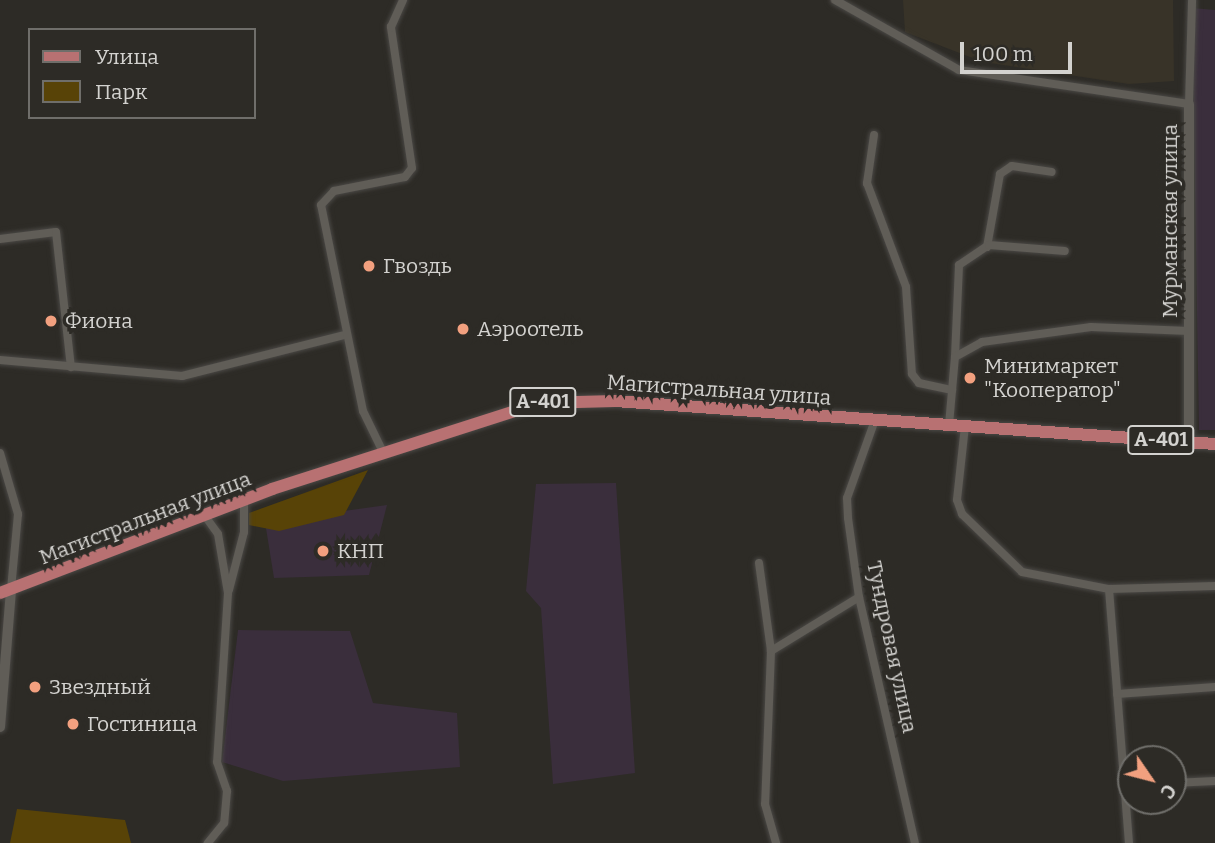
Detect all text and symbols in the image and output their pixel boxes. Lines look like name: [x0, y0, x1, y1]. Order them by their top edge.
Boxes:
legend: [28, 28, 256, 119]
scale bar: [963, 28, 1075, 72]
text: 100 m: [973, 41, 1033, 67]
text: Улица: [95, 44, 159, 70]
text: Парк: [95, 79, 147, 105]
street label: Мурманская улица: [1157, 124, 1183, 318]
place label: Гвоздь: [383, 253, 452, 279]
marker: Гвоздь: [361, 258, 377, 274]
place label: Фиона: [65, 308, 133, 334]
marker: Фиона: [43, 313, 59, 329]
place label: Аэроотель: [477, 316, 583, 342]
marker: Аэроотель: [455, 321, 471, 337]
place label: Минимаркет "Кооператор": [984, 353, 1121, 403]
street label: Магистральная улица: [606, 370, 832, 410]
marker: Минимаркет "Кооператор": [962, 370, 978, 386]
road number: А-401: [508, 386, 578, 418]
road number: А-401: [1126, 424, 1196, 456]
street label: Магистральная улица: [36, 466, 254, 570]
place label: КНП: [337, 538, 384, 564]
marker: КНП: [315, 543, 331, 559]
street label: Тундровая улица: [861, 559, 923, 735]
place label: Звездный: [49, 674, 151, 700]
marker: Звездный: [27, 679, 43, 695]
place label: Гостиница: [87, 711, 197, 737]
marker: Гостиница: [65, 716, 81, 732]
north arrow: [1117, 745, 1187, 815]
text: С: [1155, 780, 1181, 803]

